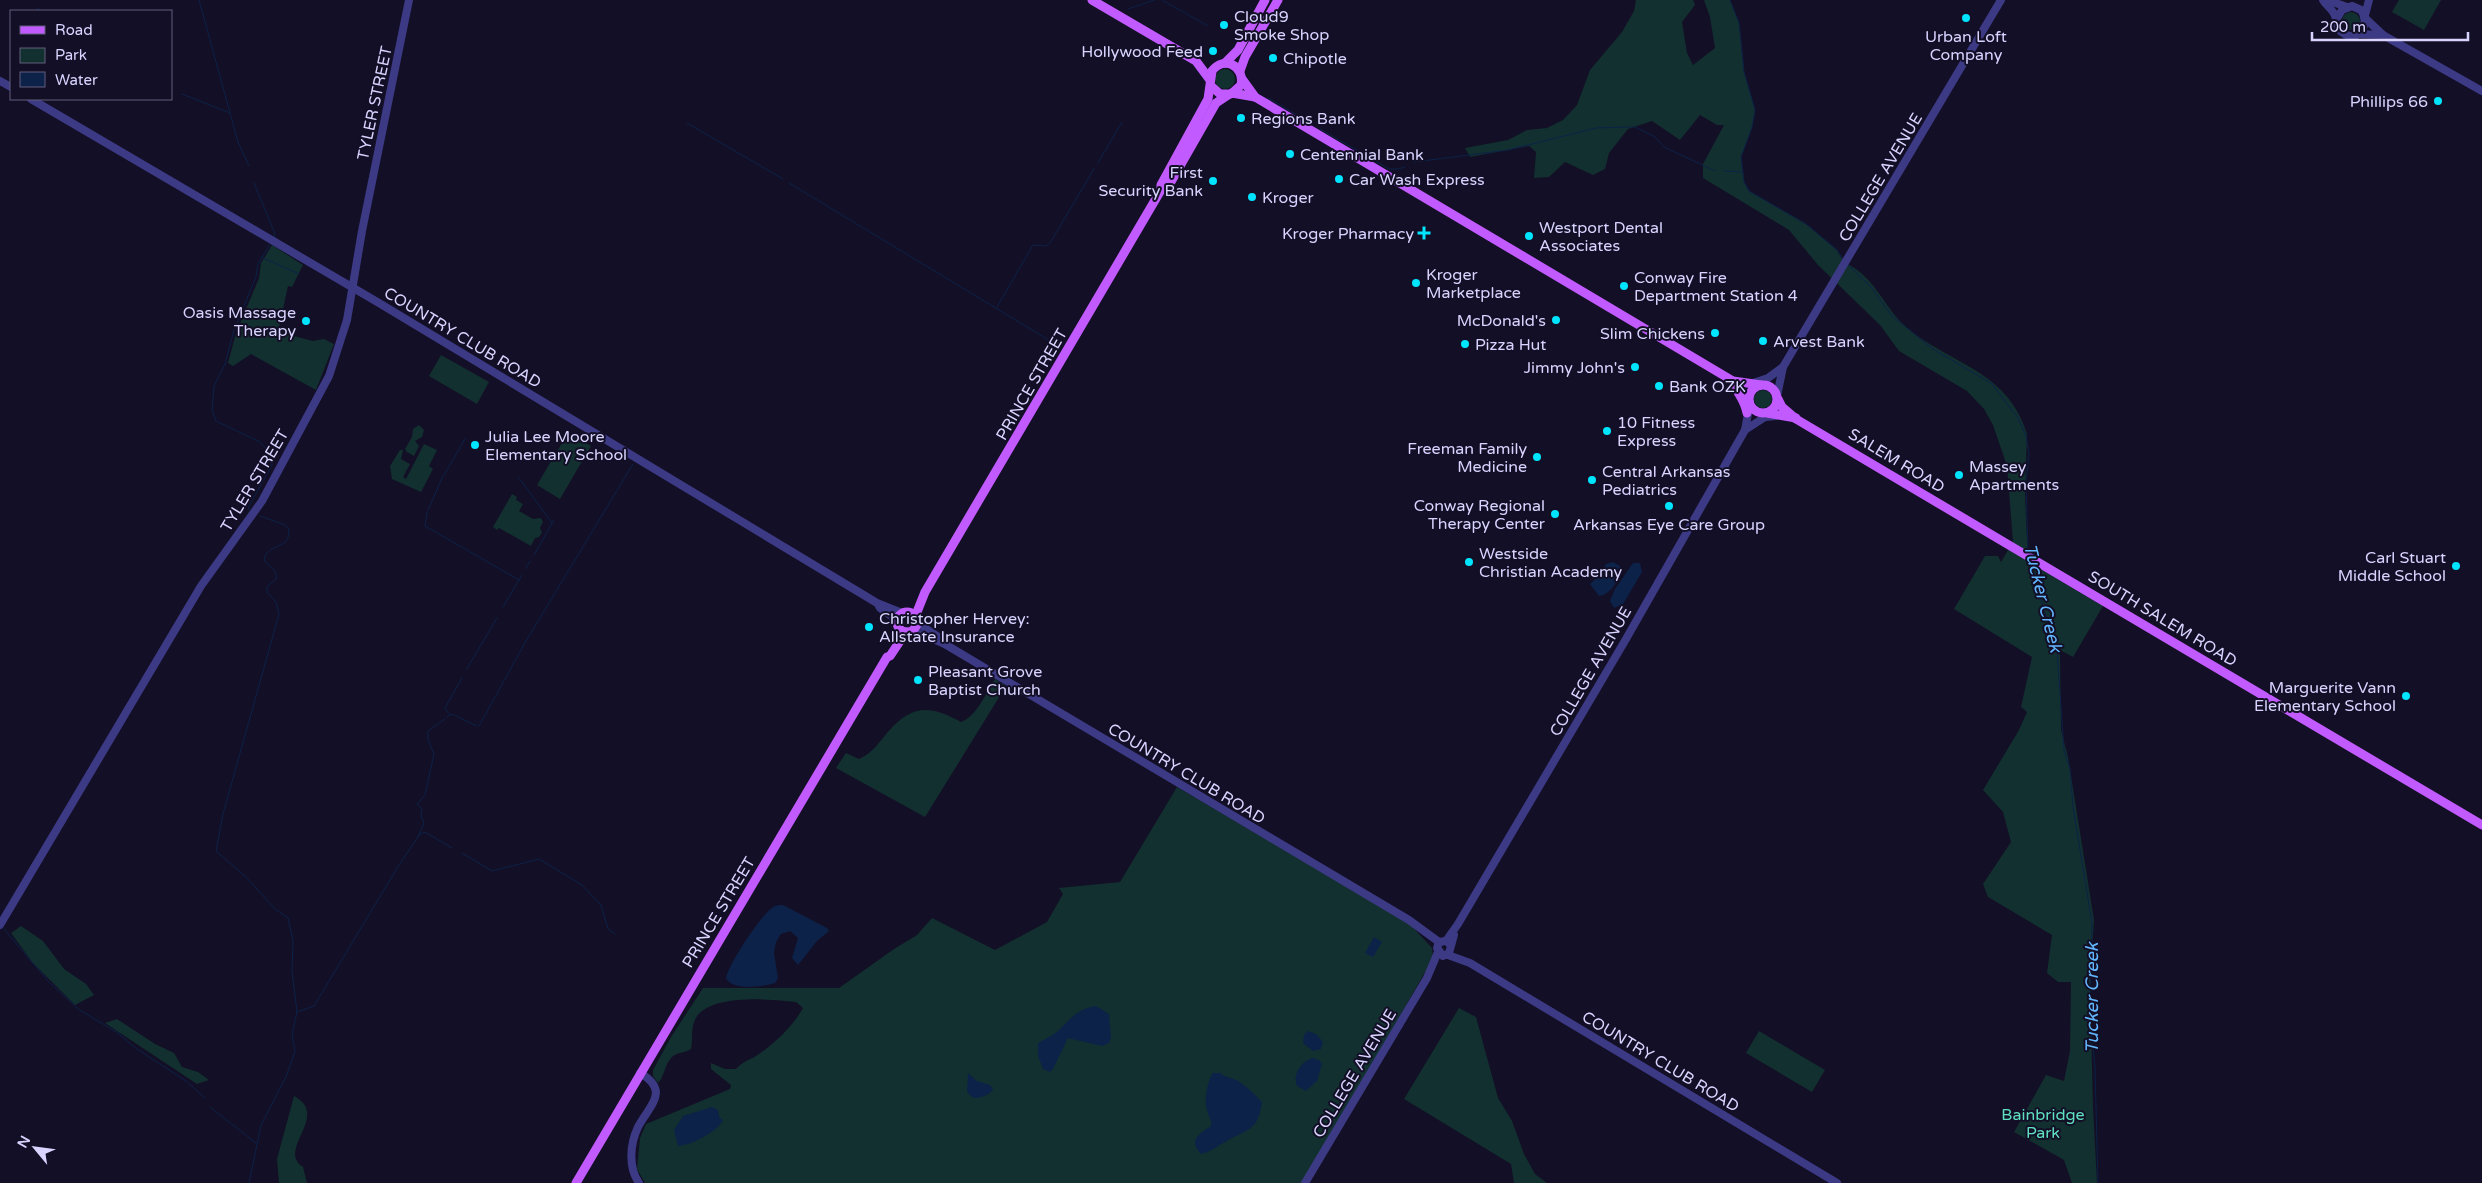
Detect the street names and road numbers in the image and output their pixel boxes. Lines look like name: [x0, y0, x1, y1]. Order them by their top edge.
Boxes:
street label: TYLER STREET: [353, 44, 397, 162]
street label: COLLEGE AVENUE: [1835, 110, 1927, 245]
street label: COUNTRY CLUB ROAD: [380, 283, 545, 393]
street label: PRINCE STREET: [992, 325, 1072, 444]
street label: SALEM ROAD: [1845, 424, 1948, 497]
street label: TYLER STREET: [216, 425, 293, 535]
street label: SOUTH SALEM ROAD: [2085, 567, 2240, 671]
street label: COLLEGE AVENUE: [1546, 603, 1636, 740]
street label: COUNTRY CLUB ROAD: [1104, 719, 1269, 829]
street label: PRINCE STREET: [678, 853, 760, 971]
street label: COLLEGE AVENUE: [1309, 1006, 1401, 1141]
street label: COUNTRY CLUB ROAD: [1578, 1007, 1743, 1117]

